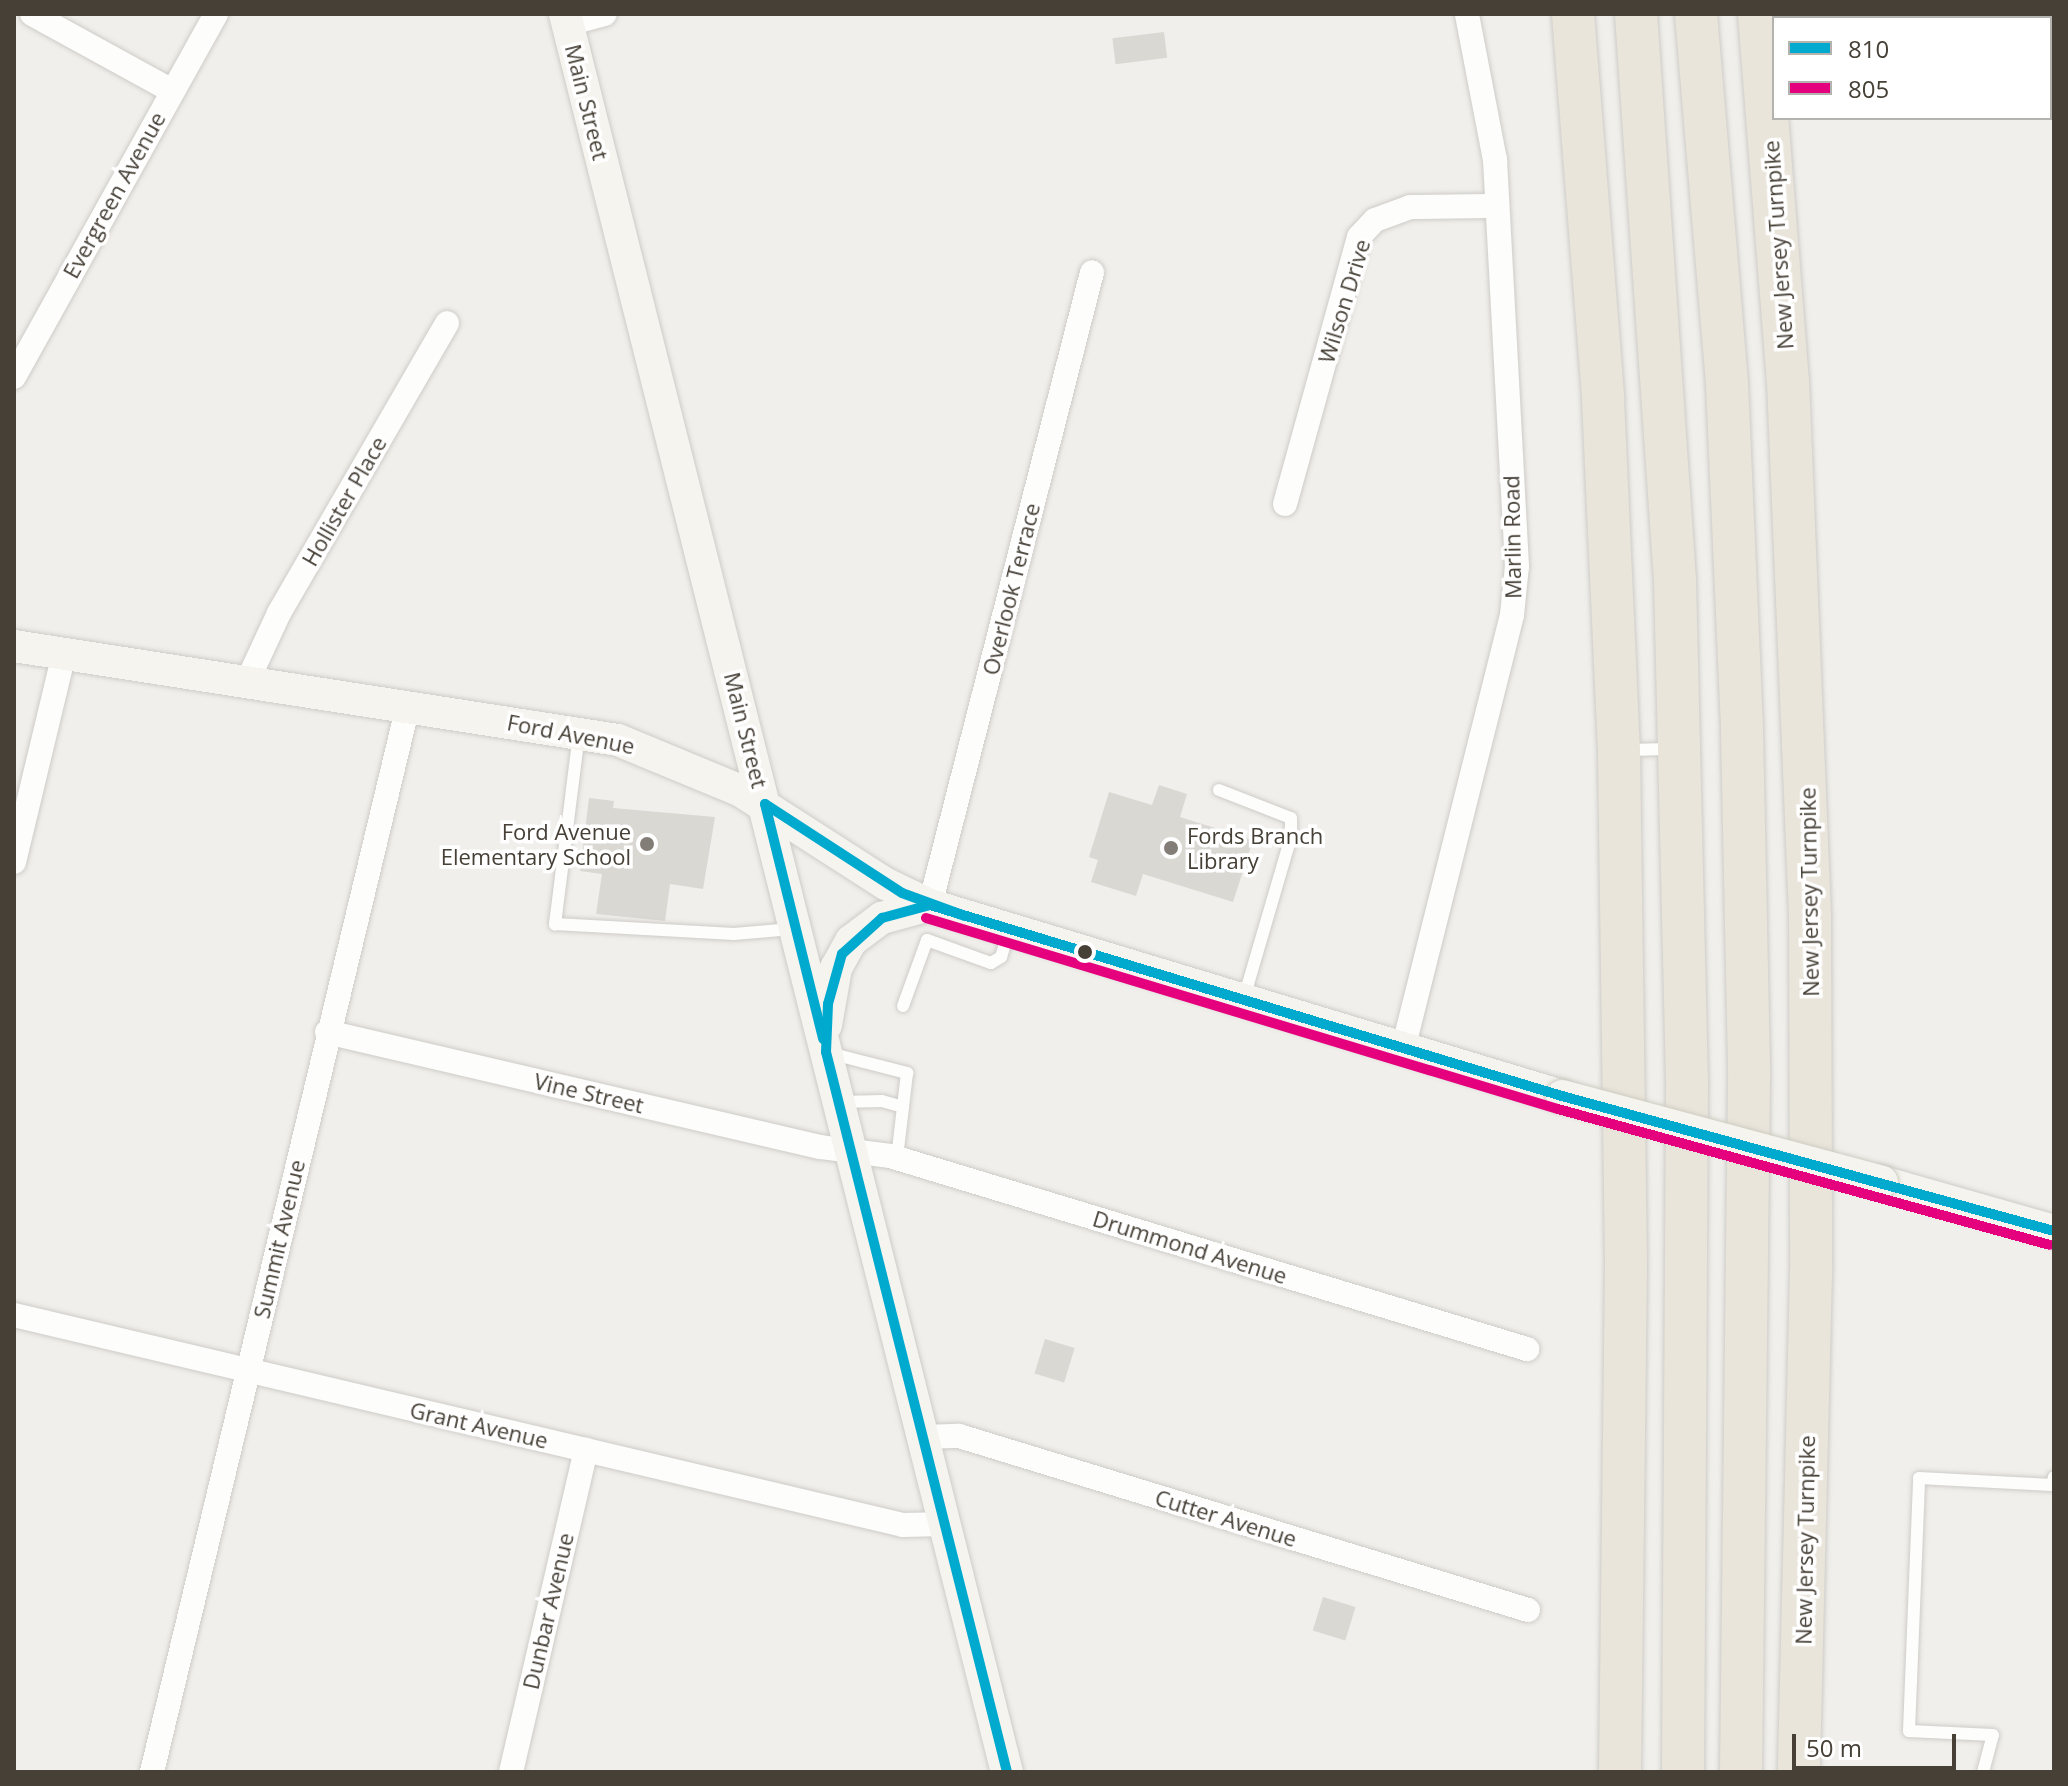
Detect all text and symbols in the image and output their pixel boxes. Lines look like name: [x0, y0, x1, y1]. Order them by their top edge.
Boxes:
legend: [1772, 16, 2052, 120]
text: 810: [1848, 32, 1889, 65]
street label: Main Street: [560, 41, 614, 163]
text: 805: [1848, 72, 1889, 105]
street label: Evergreen Avenue: [57, 107, 171, 283]
street label: New Jersey Turnpike: [1758, 140, 1798, 350]
street label: Wilson Drive: [1313, 236, 1375, 366]
street label: Hollister Place: [296, 431, 392, 571]
street label: Marlin Road: [1498, 475, 1526, 599]
street label: Overlook Terrace: [977, 500, 1045, 678]
street label: Main Street: [719, 669, 773, 791]
street label: Ford Avenue: [505, 709, 637, 759]
street label: New Jersey Turnpike: [1794, 787, 1824, 997]
place label: Ford Avenue Elementary School: [441, 818, 631, 870]
place label: Fords Branch Library: [1187, 822, 1323, 874]
marker: Ford Avenue Elementary School: [638, 835, 656, 853]
marker: Fords Branch Library: [1162, 839, 1180, 857]
unlabelled marker: [1077, 944, 1093, 960]
street label: Vine Street: [532, 1068, 646, 1118]
street label: Summit Avenue: [248, 1157, 310, 1321]
street label: Drummond Avenue: [1090, 1205, 1290, 1289]
street label: Grant Avenue: [407, 1396, 551, 1454]
street label: New Jersey Turnpike: [1790, 1435, 1820, 1645]
street label: Cutter Avenue: [1152, 1484, 1300, 1552]
street label: Dunbar Avenue: [517, 1530, 579, 1692]
scale bar: [1796, 1718, 1960, 1768]
text: 50 m: [1806, 1731, 1862, 1764]

